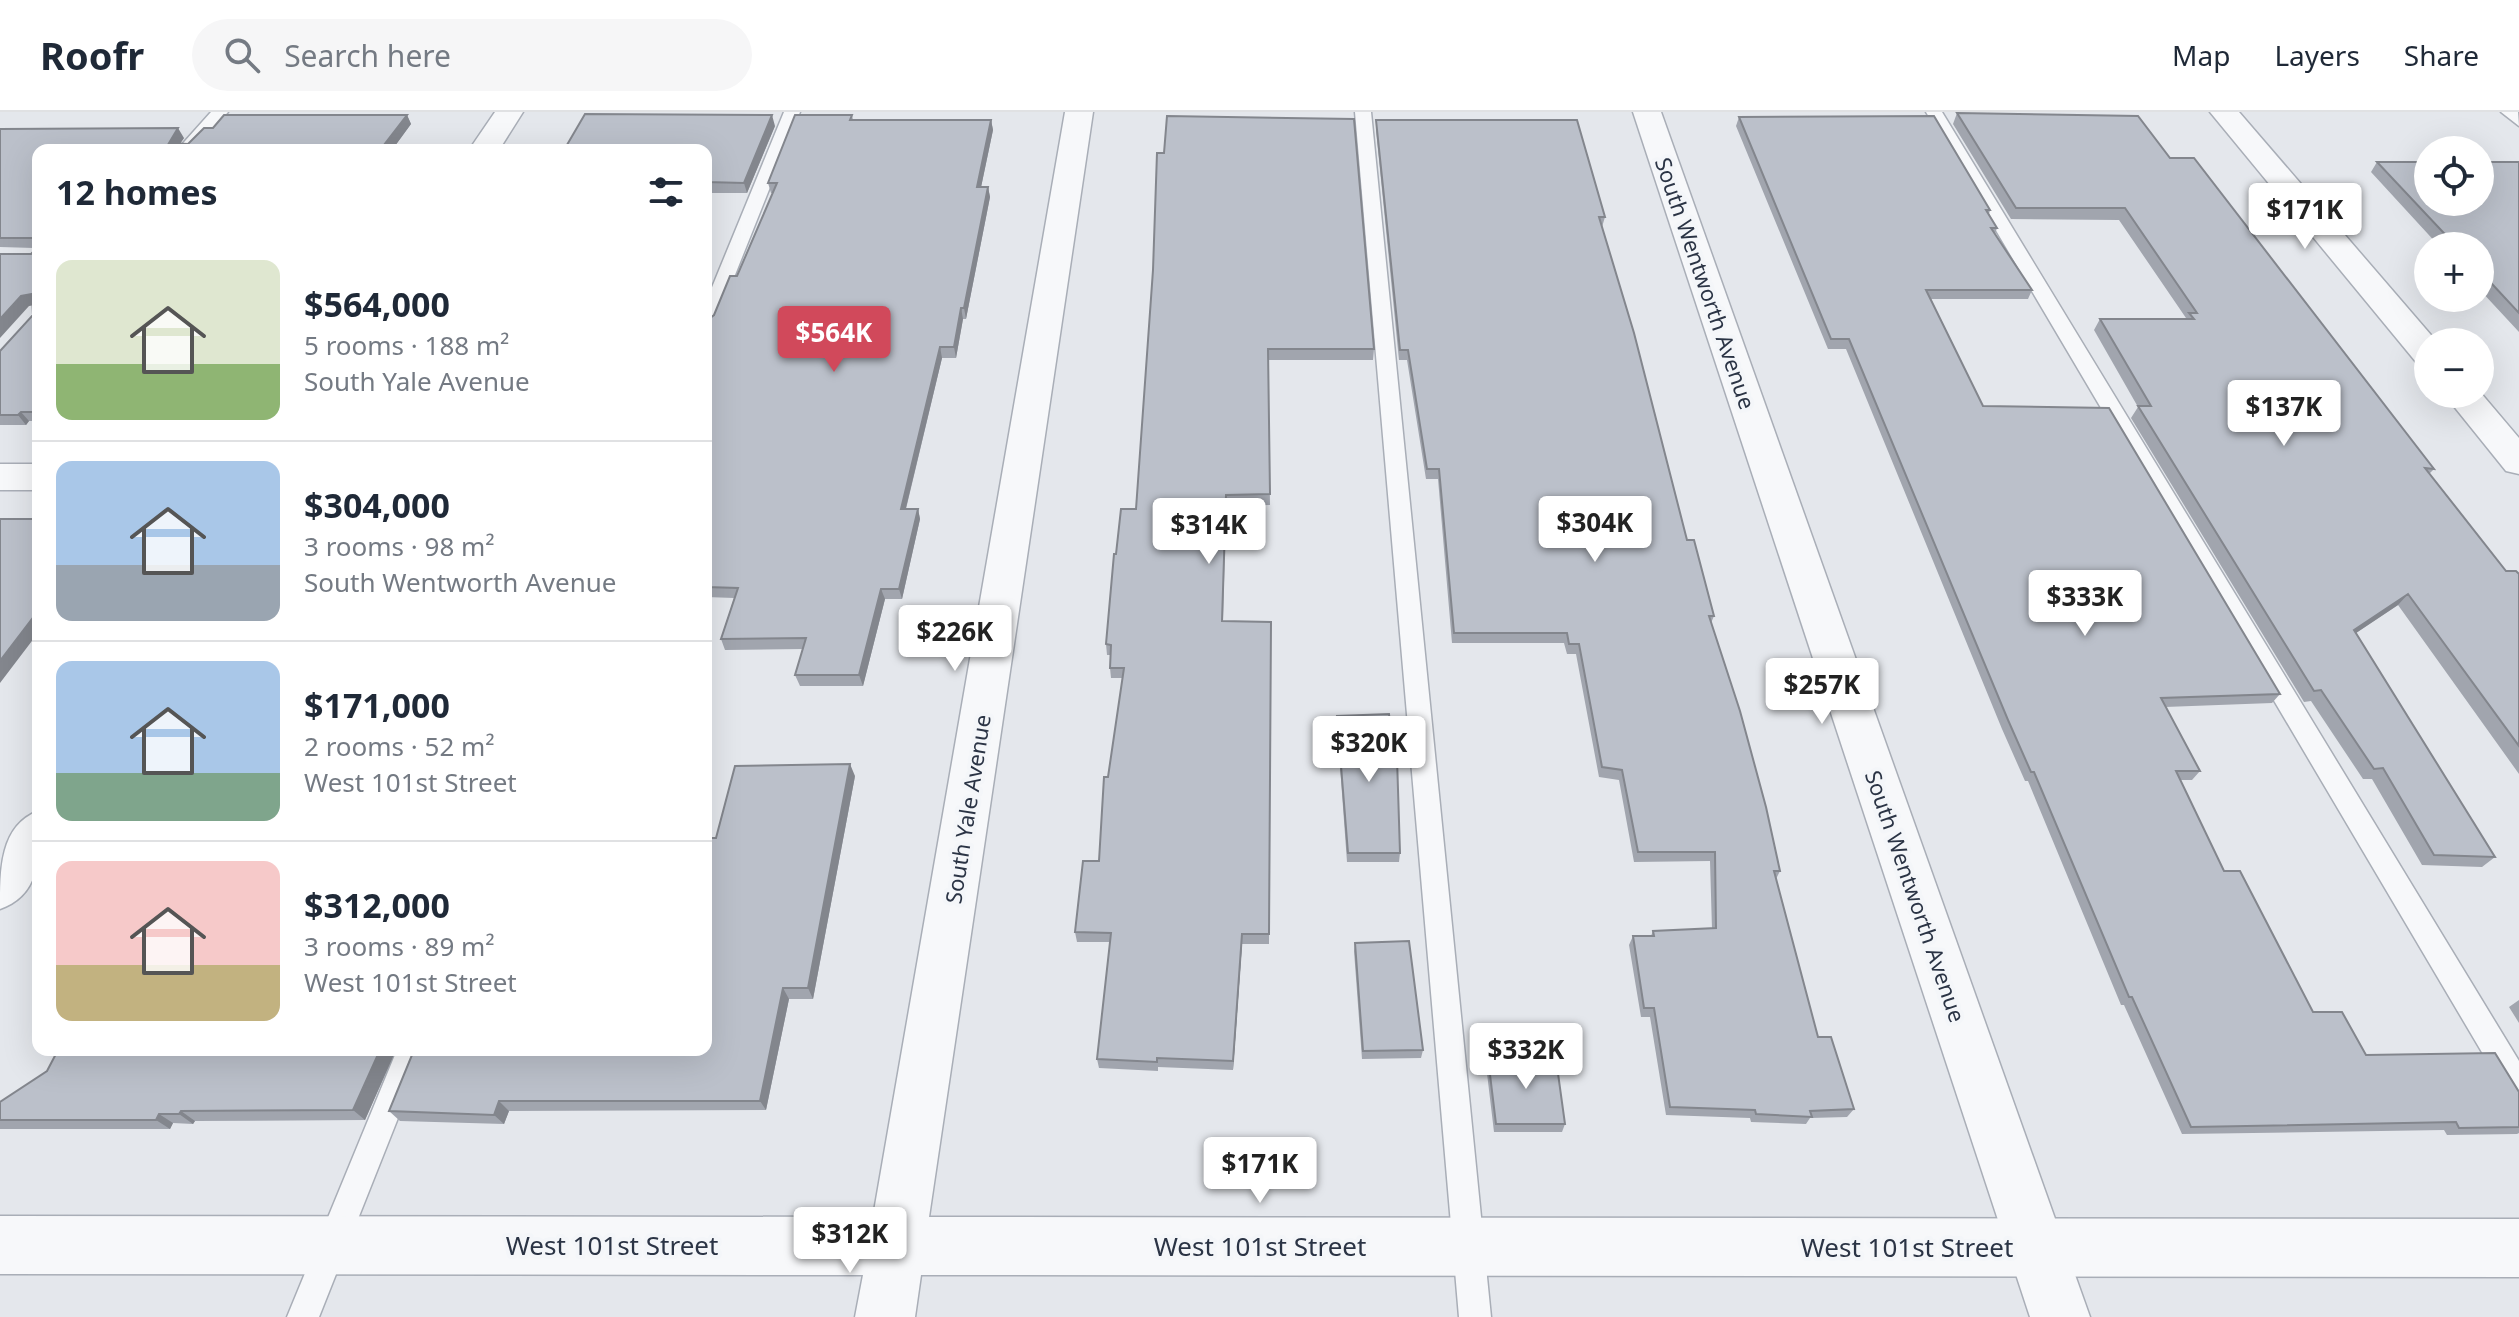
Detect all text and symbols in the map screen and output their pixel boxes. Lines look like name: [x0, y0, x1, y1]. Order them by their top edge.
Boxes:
search box: [192, 19, 752, 91]
text: Roofr: [40, 29, 144, 81]
icon: search: [220, 33, 264, 77]
text: Search here: [284, 35, 451, 76]
text: Map: [2172, 36, 2230, 74]
text: Layers: [2274, 36, 2360, 74]
text: Share: [2404, 36, 2479, 74]
map controls: [2414, 136, 2494, 408]
button: locate: [2414, 136, 2494, 216]
street label: South Wentworth Avenue: [1649, 153, 1763, 413]
text: 12 homes: [56, 169, 218, 215]
icon: filters: [644, 170, 688, 214]
pin: $171K: [2249, 183, 2361, 251]
text: $171K: [2267, 191, 2343, 227]
button: +: [2414, 232, 2494, 312]
text: $564,000: [304, 281, 450, 327]
icon: home: [120, 292, 216, 388]
pin: $564K: [778, 306, 890, 374]
text: $564K: [796, 314, 872, 350]
text: 5 rooms · 188 m²: [304, 327, 509, 363]
button: −: [2414, 328, 2494, 408]
text: South Yale Avenue: [304, 363, 530, 399]
pin: $137K: [2228, 380, 2340, 448]
text: $137K: [2246, 388, 2322, 424]
text: $304,000: [304, 482, 450, 528]
icon: home: [120, 493, 216, 589]
pin: $304K: [1539, 496, 1651, 564]
pin: $314K: [1153, 498, 1265, 566]
text: $304K: [1557, 504, 1633, 540]
text: $314K: [1171, 506, 1247, 542]
text: 3 rooms · 98 m²: [304, 528, 494, 564]
text: South Wentworth Avenue: [304, 564, 616, 600]
pin: $333K: [2029, 570, 2141, 638]
text: $333K: [2047, 578, 2123, 614]
pin: $226K: [899, 605, 1011, 673]
text: $226K: [917, 613, 993, 649]
pin: $257K: [1766, 658, 1878, 726]
text: $257K: [1784, 666, 1860, 702]
text: $171,000: [304, 682, 450, 728]
icon: home: [120, 693, 216, 789]
street label: South Yale Avenue: [937, 712, 997, 906]
pin: $320K: [1313, 716, 1425, 784]
text: $320K: [1331, 724, 1407, 760]
text: 2 rooms · 52 m²: [304, 728, 494, 764]
text: West 101st Street: [304, 764, 517, 800]
street label: South Wentworth Avenue: [1859, 766, 1973, 1026]
text: $312,000: [304, 882, 450, 928]
icon: home: [120, 893, 216, 989]
text: 3 rooms · 89 m²: [304, 928, 494, 964]
text: West 101st Street: [304, 964, 517, 1000]
pin: $332K: [1470, 1023, 1582, 1091]
text: $332K: [1488, 1031, 1564, 1067]
pin: $171K: [1204, 1137, 1316, 1205]
text: $171K: [1222, 1145, 1298, 1181]
pin: $312K: [794, 1207, 906, 1275]
text: $312K: [812, 1215, 888, 1251]
street label: West 101st Street: [506, 1227, 718, 1263]
street label: West 101st Street: [1154, 1228, 1366, 1264]
street label: West 101st Street: [1801, 1229, 2013, 1265]

